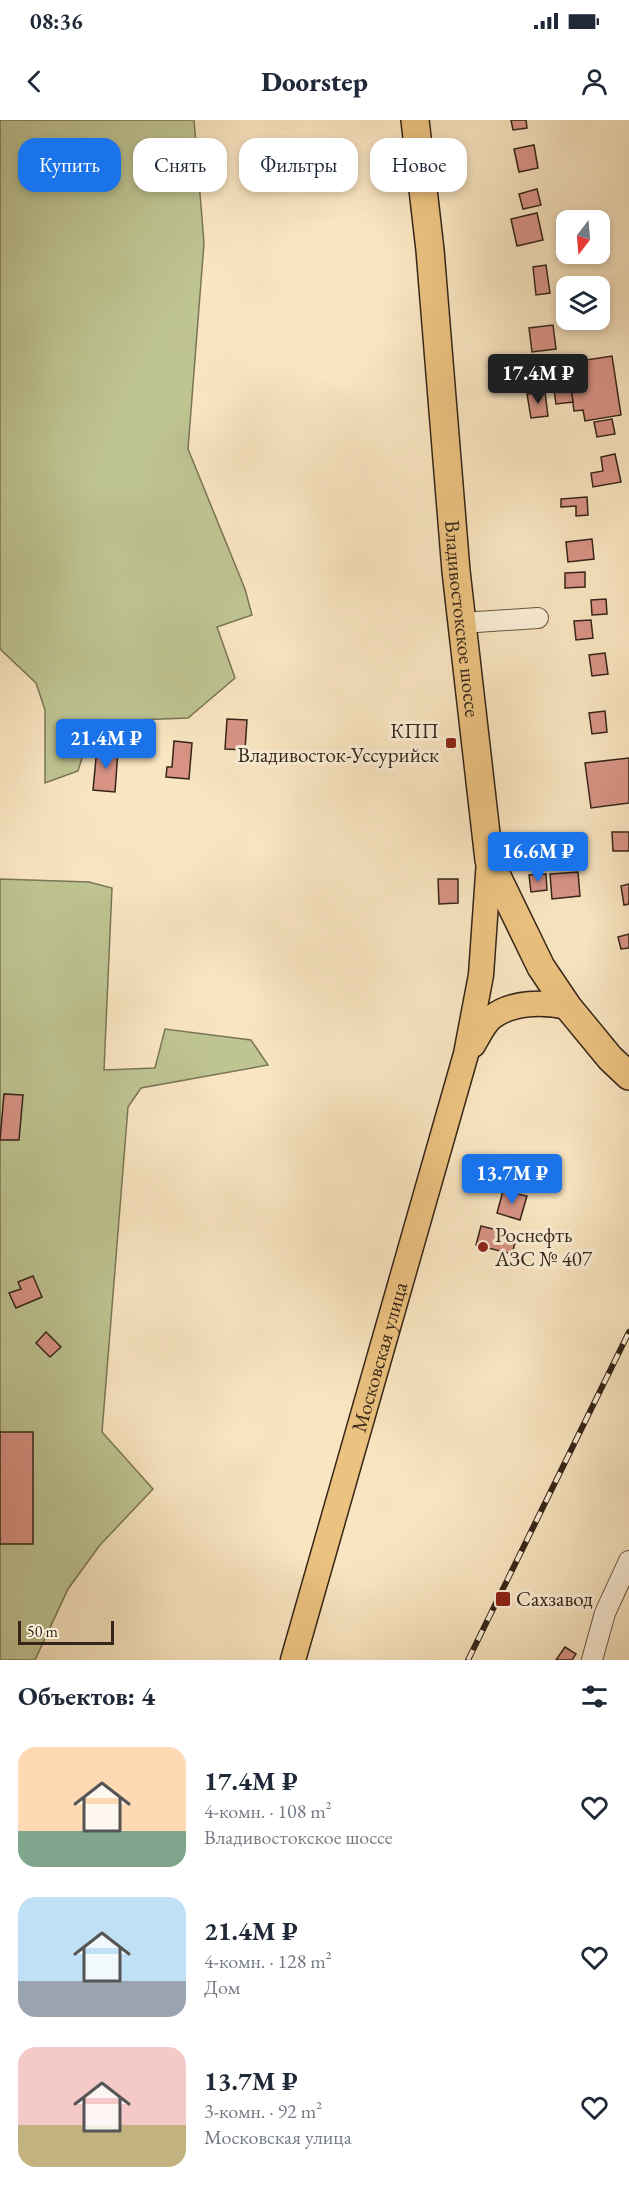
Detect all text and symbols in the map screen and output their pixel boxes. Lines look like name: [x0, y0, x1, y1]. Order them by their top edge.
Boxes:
text: 08:36: [30, 7, 83, 36]
text: Doorstep: [261, 64, 368, 99]
icon: back: [18, 65, 51, 98]
icon: person: [578, 65, 611, 98]
chip: Купить: [18, 138, 121, 192]
chip: Снять: [133, 138, 227, 192]
chip: Фильтры: [239, 138, 358, 192]
chip: Новое: [370, 138, 467, 192]
north arrow: [556, 210, 610, 264]
map controls: [556, 210, 610, 330]
button: layers: [556, 276, 610, 330]
pin: 17.4M ₽: [483, 354, 593, 405]
text: 17.4M ₽: [502, 360, 574, 386]
street label: Владивостокское шоссе: [439, 519, 487, 719]
place label: КПП Владивосток-Уссурийск: [238, 717, 439, 768]
pin: 21.4M ₽: [51, 719, 161, 770]
text: 21.4M ₽: [70, 725, 142, 751]
marker: КПП Владивосток-Уссурийск: [444, 736, 458, 750]
pin: 16.6M ₽: [483, 832, 593, 883]
text: 16.6M ₽: [502, 838, 574, 864]
pin: 13.7M ₽: [457, 1154, 567, 1205]
text: 13.7M ₽: [476, 1160, 548, 1186]
place label: Роснефть АЗС № 407: [494, 1221, 593, 1272]
marker: Роснефть АЗС № 407: [476, 1240, 490, 1254]
street label: Московская улица: [345, 1278, 413, 1435]
place label: Сахзавод: [516, 1585, 593, 1612]
marker: Сахзавод: [494, 1590, 512, 1608]
scale bar: [18, 1618, 114, 1646]
text: 50 m: [27, 1621, 58, 1642]
text: Объектов: 4: [18, 1679, 155, 1713]
icon: filters: [578, 1680, 611, 1713]
text: 17.4M ₽: [204, 1764, 298, 1798]
icon: home: [66, 1771, 138, 1843]
icon: heart: [578, 1791, 611, 1824]
text: 4-комн. · 108 m²: [204, 1798, 332, 1824]
text: Владивостокское шоссе: [204, 1824, 393, 1850]
text: 21.4M ₽: [204, 1914, 298, 1948]
icon: home: [66, 1921, 138, 1993]
icon: heart: [578, 1941, 611, 1974]
text: 4-комн. · 128 m²: [204, 1948, 332, 1974]
text: Дом: [204, 1974, 240, 2000]
text: 13.7M ₽: [204, 2064, 298, 2098]
icon: home: [66, 2071, 138, 2143]
icon: heart: [578, 2091, 611, 2124]
text: 3-комн. · 92 m²: [204, 2098, 322, 2124]
text: Московская улица: [204, 2124, 352, 2150]

